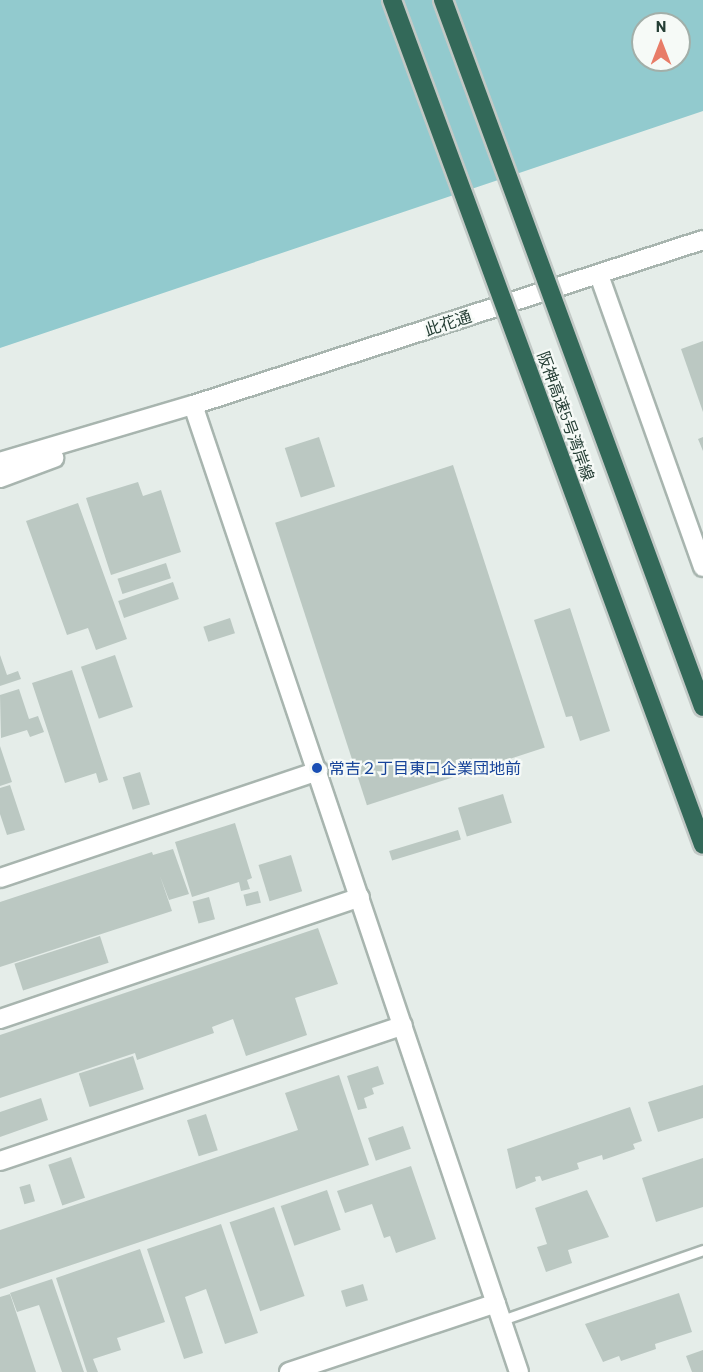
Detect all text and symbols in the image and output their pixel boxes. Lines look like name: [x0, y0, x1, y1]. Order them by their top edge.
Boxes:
north arrow: [631, 12, 691, 72]
text: N: [656, 16, 666, 35]
street label: 此花通: [422, 306, 474, 340]
street label: 阪神高速5号湾岸線: [534, 349, 598, 483]
place label: 常吉２丁目東口企業団地前: [329, 758, 521, 778]
marker: 常吉２丁目東口企業団地前: [310, 761, 324, 775]

